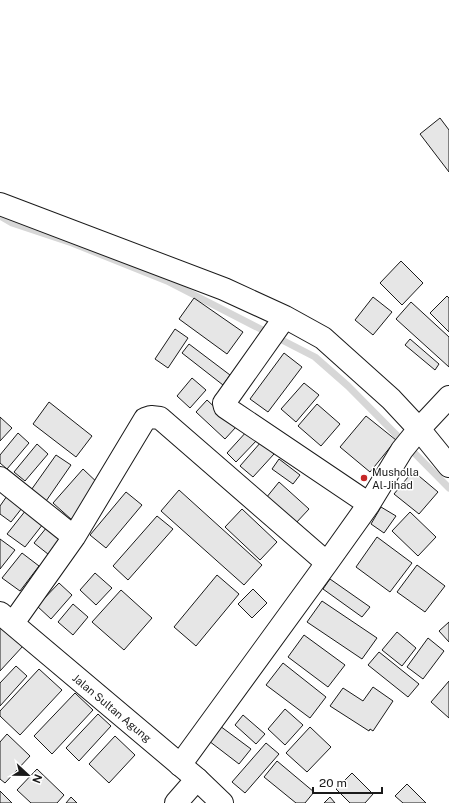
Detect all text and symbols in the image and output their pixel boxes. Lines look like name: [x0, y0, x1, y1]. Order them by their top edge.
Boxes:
place label: Musholla Al-Jihad: [372, 466, 419, 491]
marker: Musholla Al-Jihad: [359, 473, 369, 483]
street label: Jalan Sultan Agung: [70, 672, 154, 744]
north arrow: [8, 755, 48, 795]
scale bar: [313, 769, 382, 795]
text: N: [30, 773, 44, 785]
text: 20 m: [319, 776, 347, 790]

